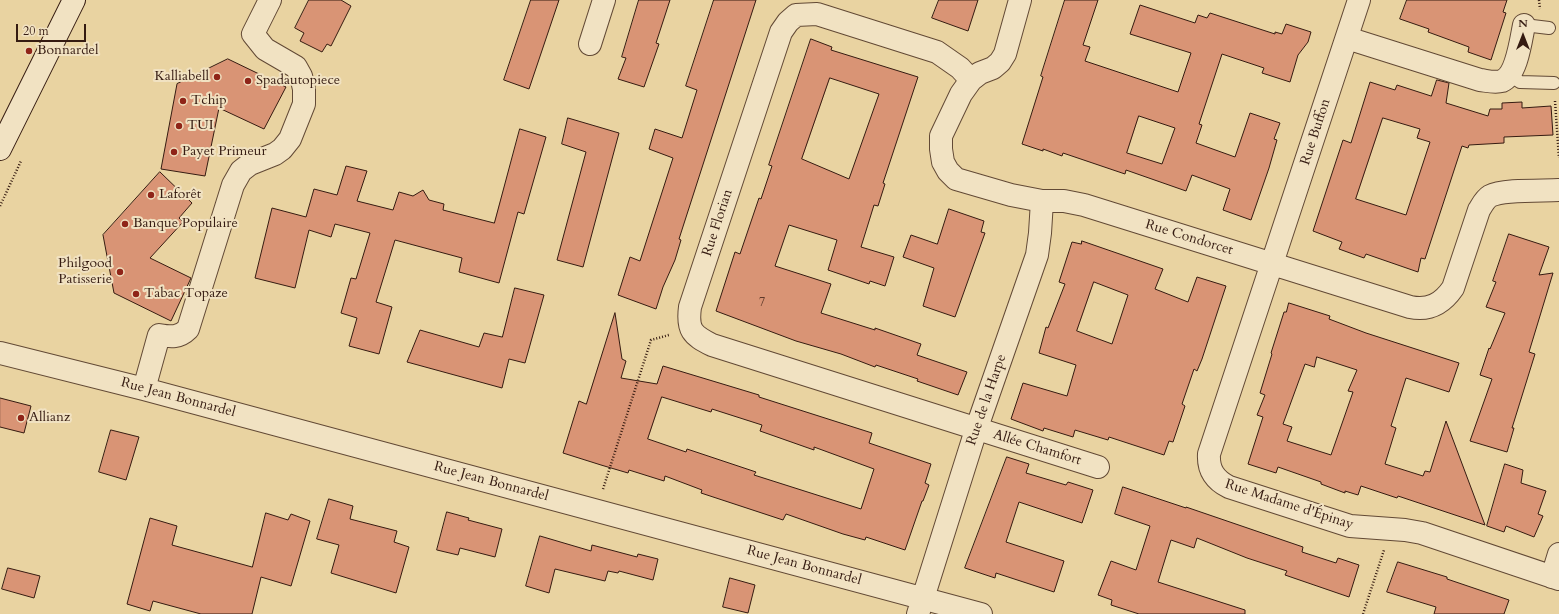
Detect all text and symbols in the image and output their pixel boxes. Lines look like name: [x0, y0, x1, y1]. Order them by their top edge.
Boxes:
scale bar: [18, 16, 88, 42]
north arrow: [1503, 16, 1543, 56]
text: N: [1518, 16, 1528, 31]
text: 20 m: [23, 23, 49, 39]
place label: Bonnardel: [37, 43, 99, 59]
marker: Bonnardel: [24, 46, 34, 56]
place label: Kalliabell: [154, 69, 209, 85]
marker: Kalliabell: [212, 72, 222, 82]
place label: Spadautopiece: [256, 73, 340, 89]
marker: Spadautopiece: [243, 76, 253, 86]
place label: Tchip: [191, 93, 227, 109]
marker: Tchip: [178, 96, 188, 106]
street label: Rue Buffon: [1297, 97, 1335, 167]
place label: TUI: [187, 118, 213, 134]
marker: TUI: [174, 121, 184, 131]
place label: Payet Primeur: [182, 144, 267, 160]
marker: Payet Primeur: [169, 147, 179, 157]
place label: Laforêt: [159, 187, 201, 203]
street label: Rue Florian: [699, 187, 737, 259]
marker: Laforêt: [146, 190, 156, 200]
place label: Banque Populaire: [133, 216, 238, 232]
street label: Rue Condorcet: [1143, 217, 1235, 259]
marker: Banque Populaire: [120, 219, 130, 229]
place label: Philgood Patisserie: [58, 256, 112, 288]
marker: Philgood Patisserie: [115, 267, 125, 277]
place label: Tabac Topaze: [144, 286, 228, 302]
marker: Tabac Topaze: [131, 289, 141, 299]
house number: 7: [759, 296, 765, 310]
street label: Rue de la Harpe: [964, 352, 1010, 448]
street label: Rue Jean Bonnardel: [119, 375, 237, 421]
place label: Allianz: [29, 410, 70, 426]
marker: Allianz: [16, 413, 26, 423]
street label: Allée Chamfort: [991, 427, 1083, 469]
street label: Rue Jean Bonnardel: [432, 459, 550, 505]
street label: Rue Madame d'Épinay: [1223, 476, 1355, 534]
street label: Rue Jean Bonnardel: [745, 543, 863, 589]

